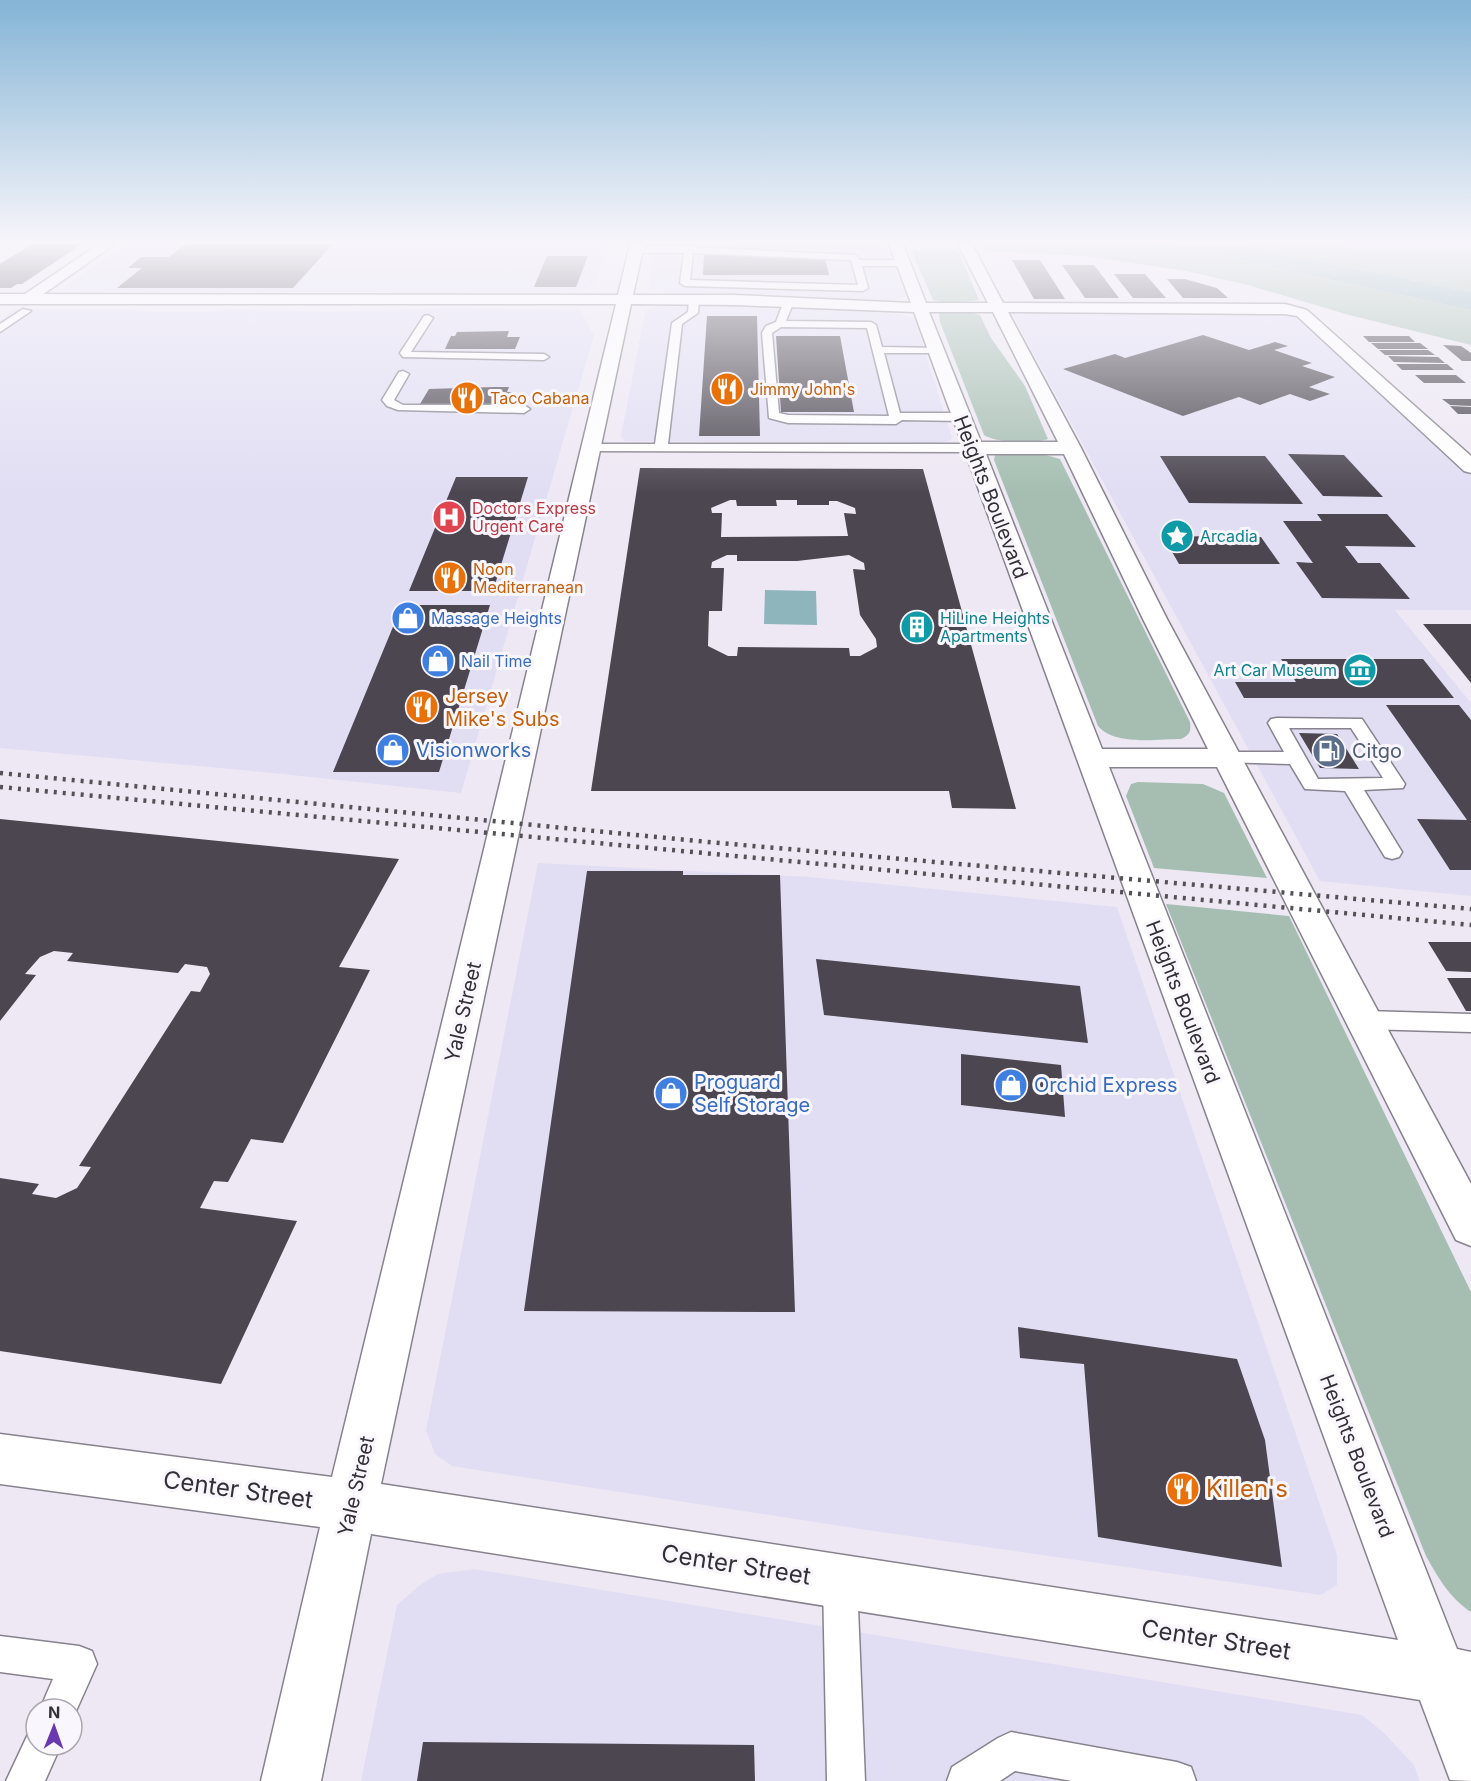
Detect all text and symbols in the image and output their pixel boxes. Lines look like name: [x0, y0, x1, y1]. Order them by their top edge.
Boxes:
restaurant icon: Jimmy John's: [709, 371, 745, 407]
place label: Jimmy John's: [750, 379, 855, 399]
restaurant icon: Taco Cabana: [449, 380, 485, 416]
place label: Taco Cabana: [490, 388, 589, 408]
street label: Heights Boulevard: [949, 412, 1033, 582]
place label: Doctors Express Urgent Care: [472, 498, 596, 536]
hospital icon: Doctors Express Urgent Care: [431, 499, 467, 535]
place icon: Arcadia: [1159, 518, 1195, 554]
place label: Arcadia: [1200, 526, 1258, 546]
place label: Noon Mediterranean: [473, 559, 584, 597]
restaurant icon: Noon Mediterranean: [432, 560, 468, 596]
shop icon: Massage Heights: [390, 600, 426, 636]
place label: Massage Heights: [431, 608, 562, 628]
place label: HiLine Heights Apartments: [940, 608, 1050, 646]
building icon: HiLine Heights Apartments: [899, 609, 935, 645]
shop icon: Nail Time: [420, 643, 456, 679]
place label: Nail Time: [461, 651, 532, 671]
museum icon: Art Car Museum: [1342, 652, 1378, 688]
place label: Art Car Museum: [1214, 660, 1337, 680]
place label: Jersey Mike's Subs: [445, 684, 559, 731]
restaurant icon: Jersey Mike's Subs: [404, 689, 440, 725]
shop icon: Visionworks: [375, 732, 411, 768]
fuel station icon: Citgo: [1311, 733, 1347, 769]
place label: Visionworks: [416, 738, 531, 762]
place label: Citgo: [1352, 739, 1402, 763]
street label: Heights Boulevard: [1141, 917, 1225, 1087]
street label: Yale Street: [440, 959, 486, 1064]
shop icon: Orchid Express: [993, 1067, 1029, 1103]
place label: Proguard Self Storage: [694, 1070, 810, 1117]
place label: Orchid Express: [1034, 1073, 1178, 1097]
shop icon: Proguard Self Storage: [653, 1075, 689, 1111]
street label: Heights Boulevard: [1315, 1371, 1399, 1541]
street label: Yale Street: [333, 1433, 379, 1538]
street label: Center Street: [161, 1465, 315, 1514]
restaurant icon: Killen's: [1165, 1471, 1201, 1507]
place label: Killen's: [1206, 1474, 1288, 1503]
street label: Center Street: [659, 1538, 813, 1591]
street label: Center Street: [1139, 1613, 1293, 1666]
north arrow: [24, 1697, 84, 1757]
text: N: [48, 1702, 61, 1722]

